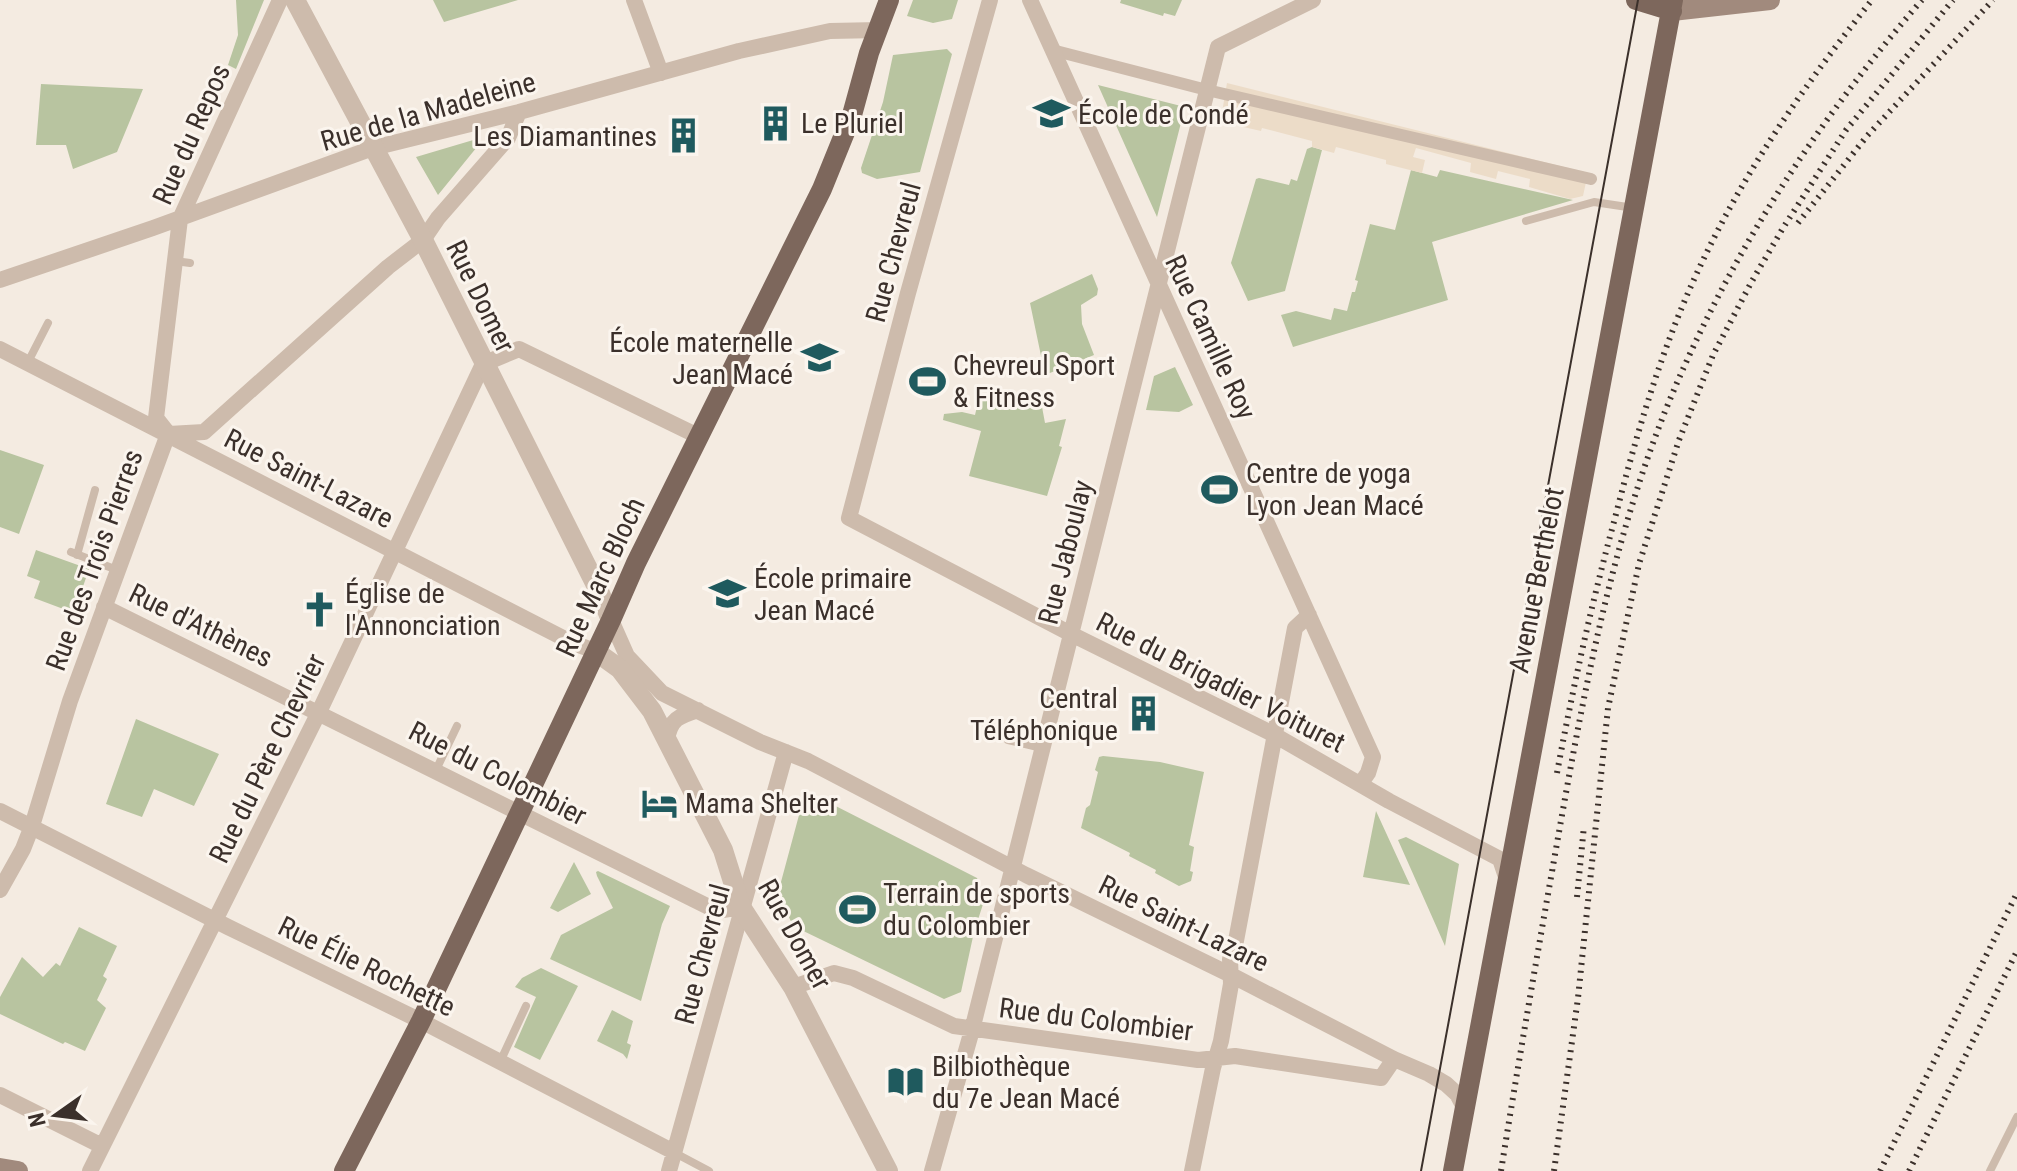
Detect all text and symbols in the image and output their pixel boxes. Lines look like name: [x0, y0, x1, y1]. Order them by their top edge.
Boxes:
street label: Rue du Repos: [146, 59, 237, 210]
street label: Rue de la Madeleine: [317, 65, 539, 158]
school or university icon: École de Condé: [1033, 95, 1071, 133]
place label: École de Condé: [1078, 98, 1249, 131]
building icon: Le Pluriel: [756, 104, 794, 142]
place label: Le Pluriel: [801, 107, 904, 140]
building icon: Les Diamantines: [664, 117, 702, 155]
place label: Les Diamantines: [473, 120, 657, 153]
street label: Rue Chevreul: [859, 178, 928, 326]
street label: Rue Domer: [439, 235, 522, 358]
street label: Rue Camille Roy: [1158, 250, 1263, 425]
place label: École maternelle Jean Macé: [609, 326, 793, 391]
school or university icon: École maternelle Jean Macé: [800, 339, 838, 377]
place label: Chevreul Sport & Fitness: [953, 349, 1115, 414]
sports icon: Chevreul Sport & Fitness: [908, 362, 946, 400]
street label: Rue Saint-Lazare: [219, 422, 399, 535]
street label: Rue des Trois Pierres: [39, 445, 150, 675]
place label: Centre de yoga Lyon Jean Macé: [1246, 457, 1424, 522]
sports icon: Centre de yoga Lyon Jean Macé: [1201, 470, 1239, 508]
street label: Rue Jaboulay: [1032, 476, 1099, 628]
street label: Avenue Berthelot: [1502, 484, 1571, 676]
street label: Rue Marc Bloch: [549, 492, 652, 662]
place label: École primaire Jean Macé: [754, 562, 912, 627]
school or university icon: École primaire Jean Macé: [709, 575, 747, 613]
street label: Rue d'Athènes: [124, 577, 278, 674]
place label: Église de l'Annonciation: [345, 577, 501, 642]
church icon: Église de l'Annonciation: [300, 590, 338, 628]
street label: Rue du Brigadier Voituret: [1091, 605, 1351, 760]
street label: Rue du Père Chevrier: [202, 648, 332, 868]
place label: Central Téléphonique: [970, 682, 1118, 747]
building icon: Central Téléphonique: [1125, 695, 1163, 733]
street label: Rue du Colombier: [403, 714, 592, 832]
hotel icon: Mama Shelter: [640, 784, 678, 822]
place label: Mama Shelter: [685, 787, 838, 820]
street label: Rue Saint-Lazare: [1093, 868, 1274, 979]
street label: Rue Domer: [751, 873, 838, 995]
place label: Terrain de sports du Colombier: [883, 877, 1070, 942]
street label: Rue Chevreul: [668, 880, 737, 1028]
sports icon: Terrain de sports du Colombier: [838, 890, 876, 928]
street label: Rue Élie Rochette: [273, 909, 461, 1023]
street label: Rue du Colombier: [997, 991, 1195, 1048]
place label: Bilbiothèque du 7e Jean Macé: [932, 1050, 1120, 1115]
library icon: Bilbiothèque du 7e Jean Macé: [887, 1063, 925, 1101]
north arrow: [16, 1075, 96, 1155]
text: N: [23, 1110, 51, 1129]

